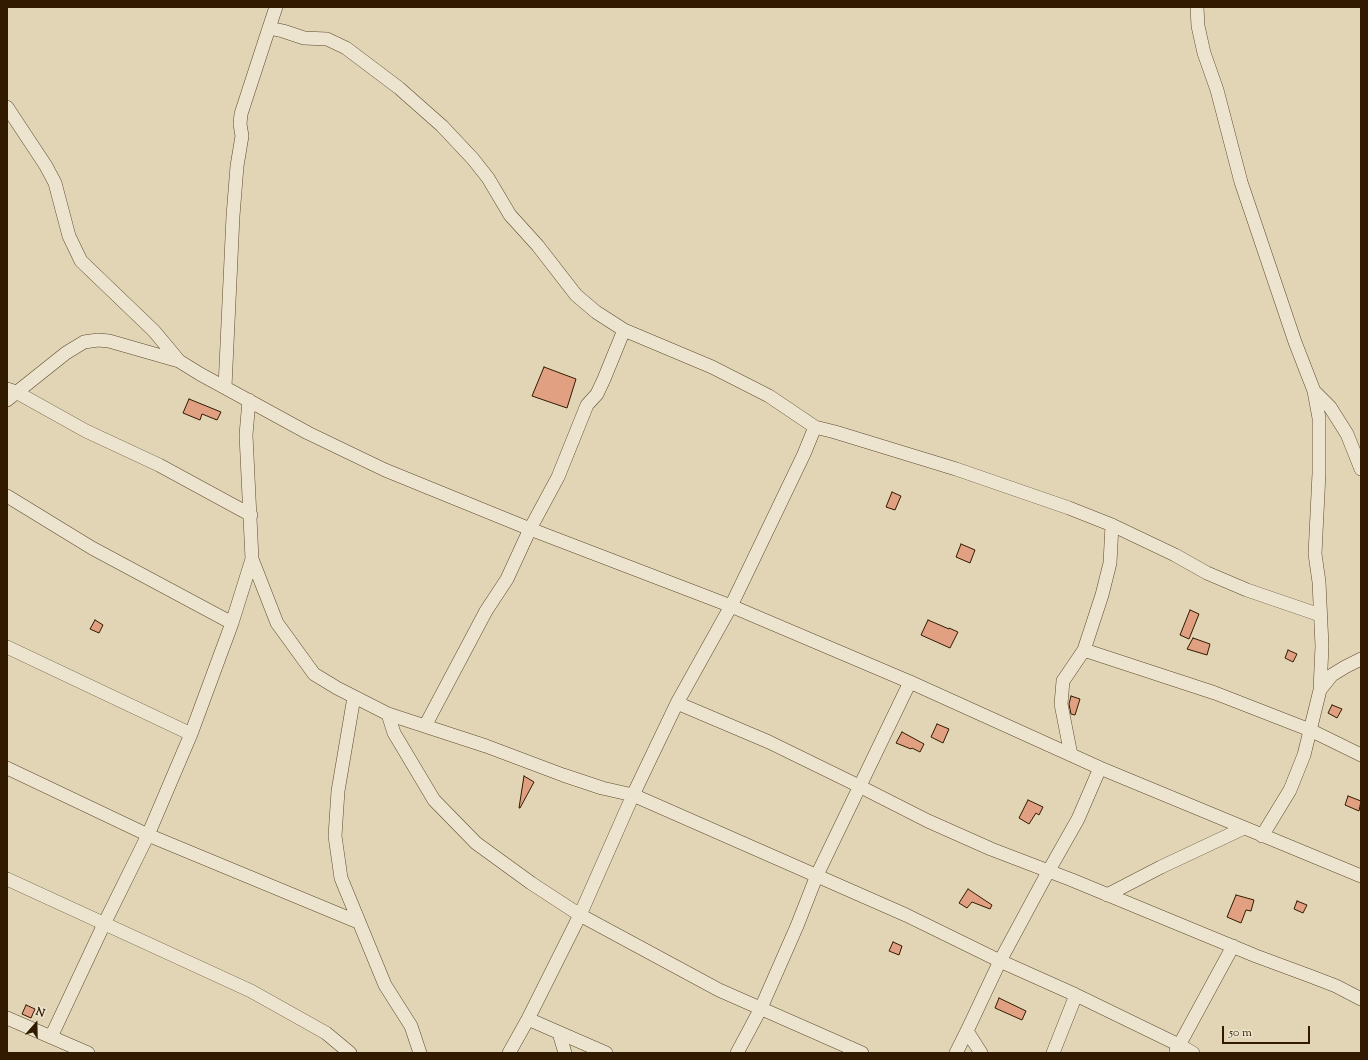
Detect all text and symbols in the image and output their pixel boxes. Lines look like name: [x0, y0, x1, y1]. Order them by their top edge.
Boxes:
north arrow: [16, 1004, 56, 1044]
text: N: [33, 1004, 47, 1022]
scale bar: [1224, 1018, 1312, 1044]
text: 50 m: [1229, 1024, 1252, 1042]

